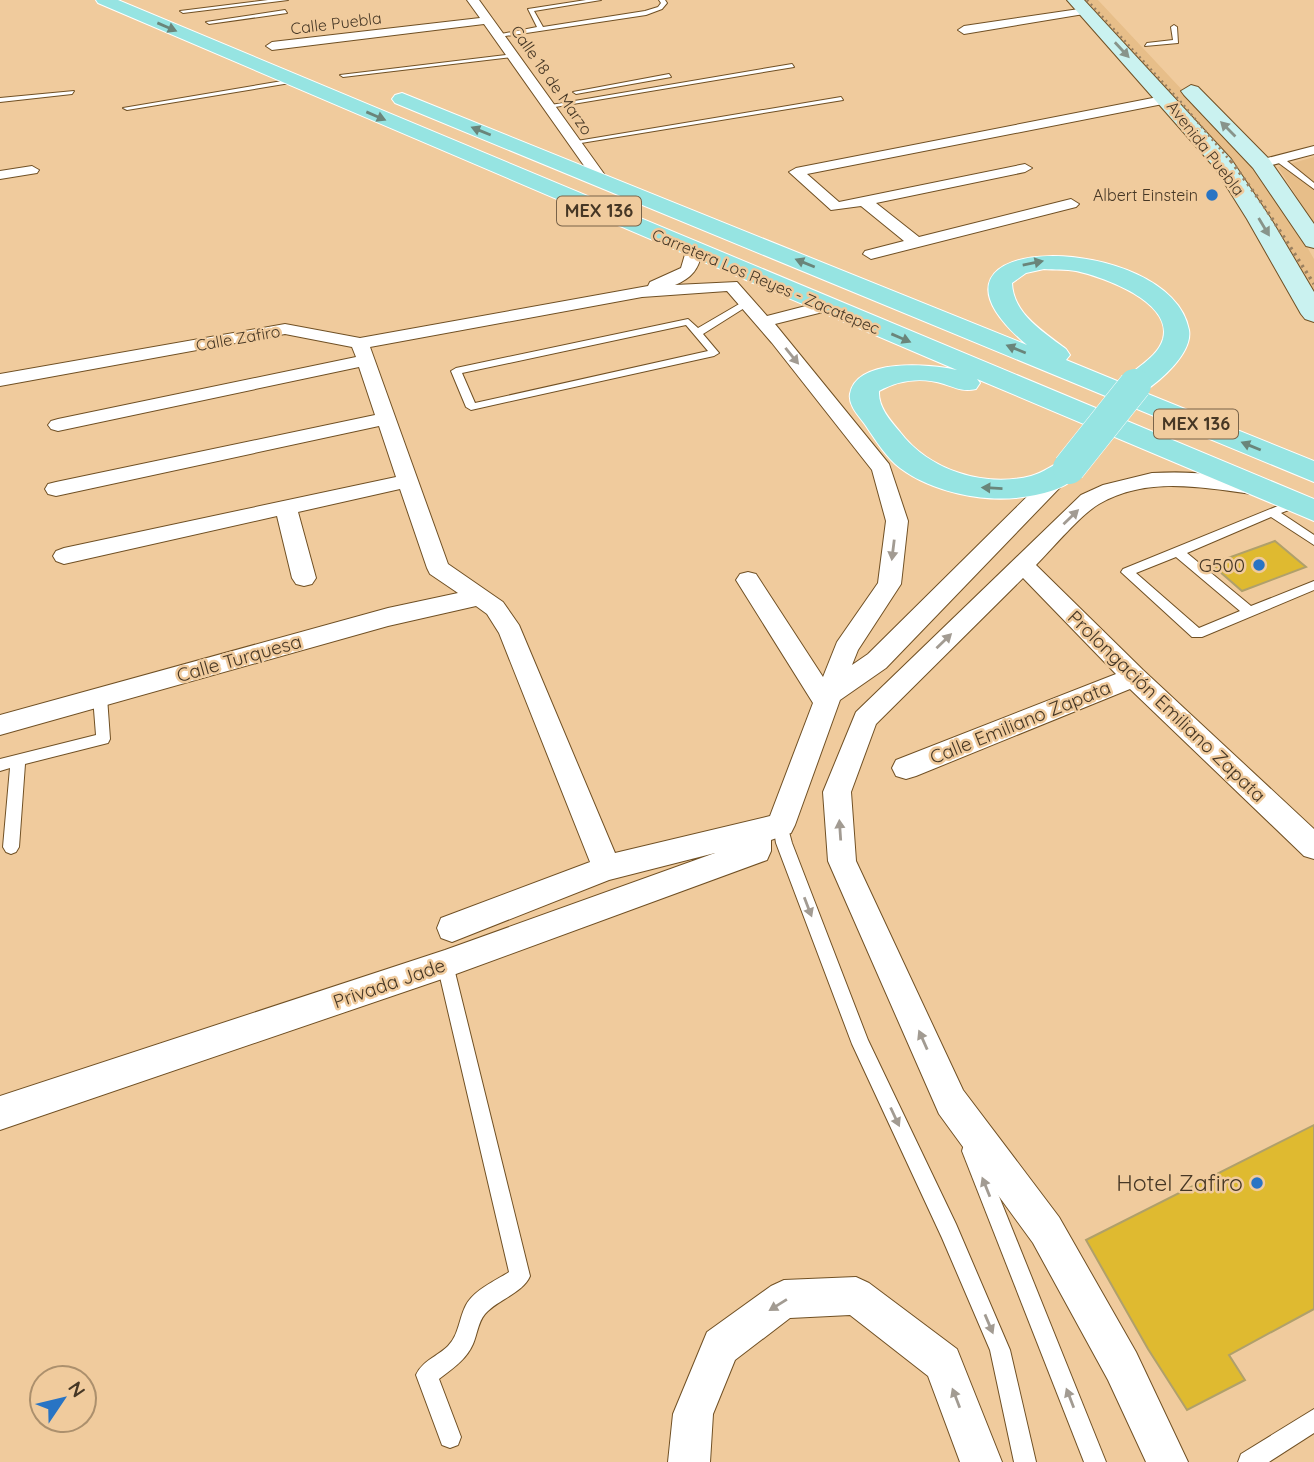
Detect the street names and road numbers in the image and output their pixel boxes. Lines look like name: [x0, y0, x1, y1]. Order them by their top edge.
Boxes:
street label: Calle Puebla: [289, 8, 383, 38]
street label: Calle 18 de Marzo: [507, 21, 597, 139]
street label: Avenida Puebla: [1163, 97, 1249, 199]
road number: MEX 136: [557, 196, 641, 226]
street label: Carretera Los Reyes - Zacatepec: [649, 224, 883, 338]
street label: Calle Zafiro: [194, 321, 282, 355]
road number: MEX 136: [1154, 410, 1238, 438]
street label: Prolongación Emiliano Zapata: [1063, 605, 1271, 807]
street label: Calle Turquesa: [174, 629, 304, 687]
street label: Calle Emiliano Zapata: [926, 675, 1114, 769]
street label: Privada Jade: [330, 953, 448, 1013]

